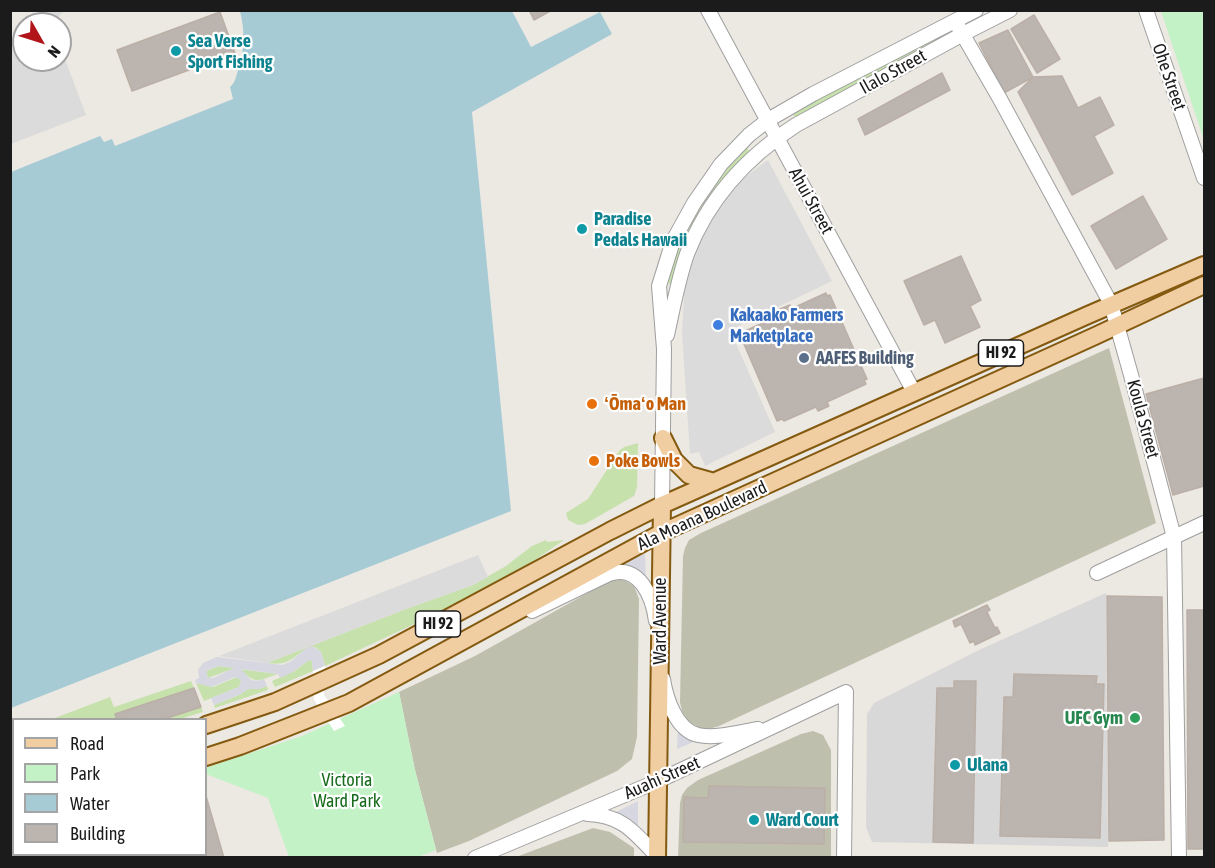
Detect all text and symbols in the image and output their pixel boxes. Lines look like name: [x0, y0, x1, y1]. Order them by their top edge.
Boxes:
north arrow: [12, 12, 72, 72]
place label: Sea Verse Sport Fishing: [188, 30, 272, 72]
street label: Ohe Street: [1147, 41, 1191, 113]
text: N: [44, 43, 64, 61]
marker: Sea Verse Sport Fishing: [169, 44, 183, 58]
street label: Ilalo Street: [856, 45, 930, 99]
street label: Ahui Street: [784, 164, 838, 238]
place label: Paradise Pedals Hawaii: [594, 208, 687, 250]
marker: Paradise Pedals Hawaii: [575, 222, 589, 236]
place label: Kakaako Farmers Marketplace: [730, 304, 843, 346]
marker: Kakaako Farmers Marketplace: [711, 318, 725, 332]
road number: HI 92: [978, 340, 1024, 366]
place label: AAFES Building: [816, 347, 914, 369]
marker: AAFES Building: [797, 351, 811, 365]
street label: Koula Street: [1122, 377, 1164, 461]
place label: ʻŌmaʻo Man: [604, 393, 686, 415]
marker: ʻŌmaʻo Man: [585, 397, 599, 411]
place label: Poke Bowls: [606, 450, 680, 472]
marker: Poke Bowls: [587, 454, 601, 468]
street label: Ala Moana Boulevard: [634, 477, 770, 555]
street label: Ward Avenue: [649, 577, 671, 665]
road number: HI 92: [416, 611, 460, 637]
place label: UFC Gym: [1065, 707, 1123, 729]
marker: UFC Gym: [1128, 711, 1142, 725]
legend: [12, 718, 207, 856]
text: Road: [70, 733, 104, 754]
street label: Auahi Street: [621, 752, 703, 804]
place label: Ulana: [967, 754, 1008, 776]
marker: Ulana: [948, 758, 962, 772]
text: Park: [70, 763, 100, 784]
park label: Victoria Ward Park: [313, 769, 381, 812]
text: Water: [70, 793, 109, 814]
place label: Ward Court: [766, 809, 839, 831]
marker: Ward Court: [747, 813, 761, 827]
text: Building: [70, 823, 125, 844]

